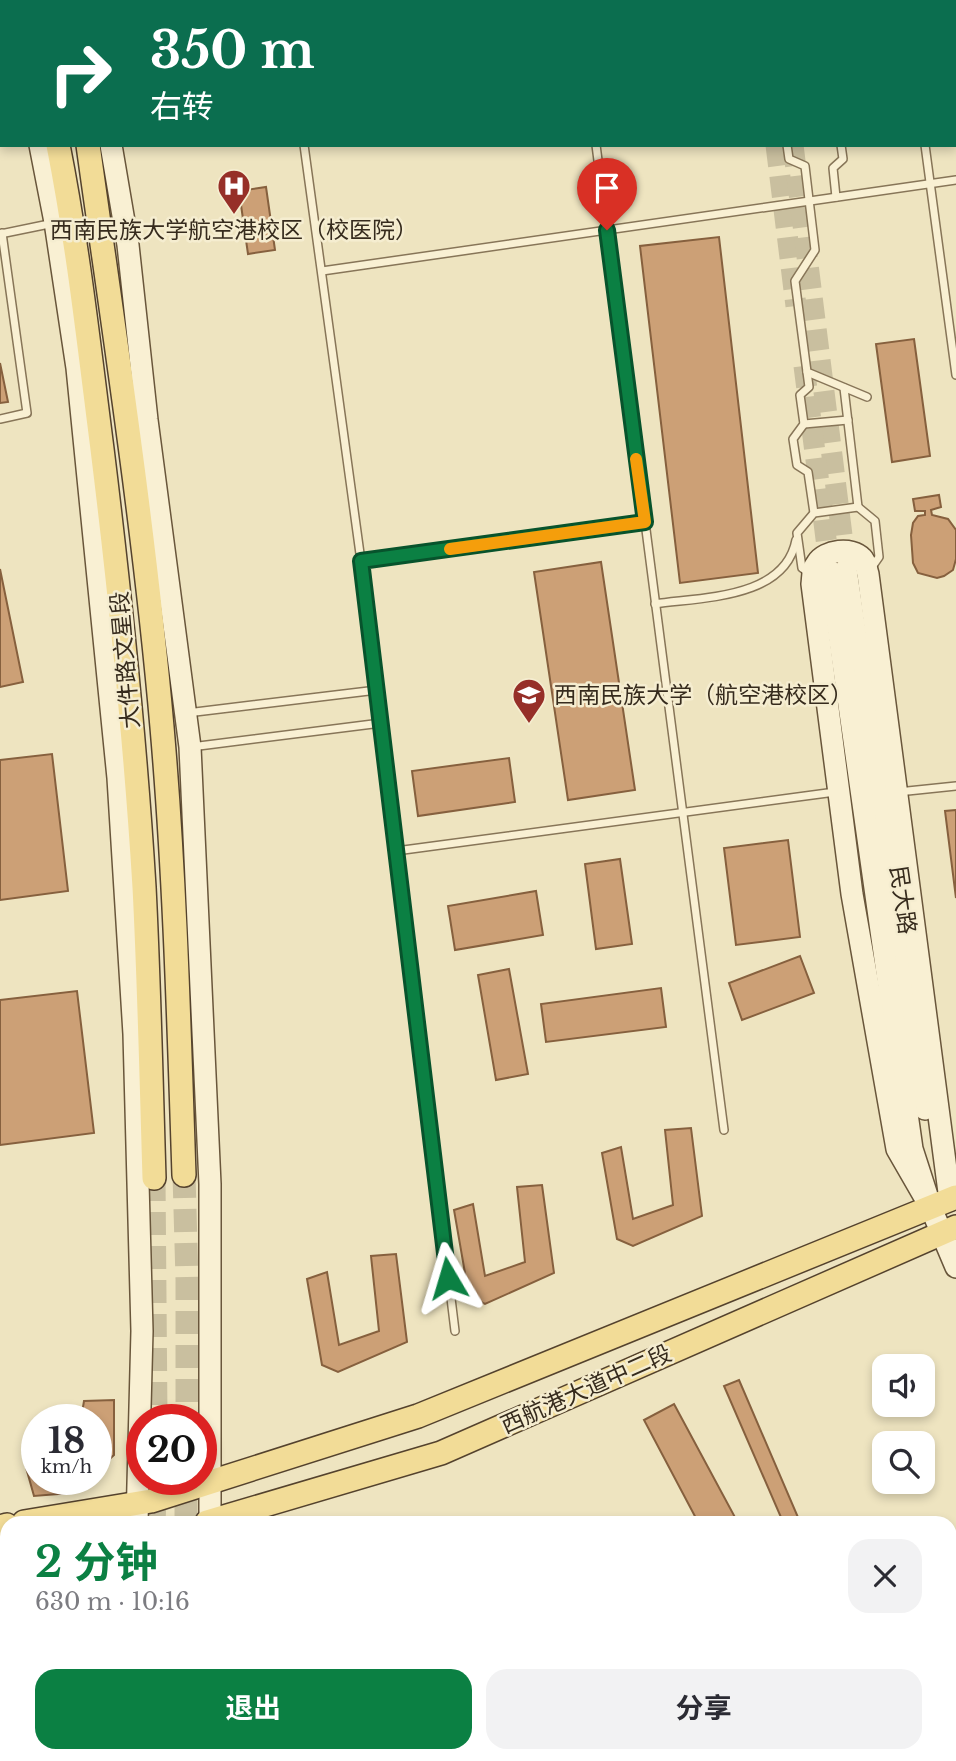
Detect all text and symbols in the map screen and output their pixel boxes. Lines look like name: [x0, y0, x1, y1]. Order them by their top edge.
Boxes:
text: 350 m: [150, 20, 315, 81]
icon: right: [35, 28, 126, 119]
text: 右转: [150, 87, 214, 127]
pin: [577, 158, 637, 230]
hospital icon: 西南民族大学航空港校区（校医院）: [215, 167, 253, 216]
icon: arrive: [588, 169, 626, 207]
place label: 西南民族大学航空港校区（校医院）: [50, 216, 418, 244]
street label: 大件路文星段: [105, 590, 145, 730]
school or university icon: 西南民族大学（航空港校区）: [510, 676, 548, 725]
place label: 西南民族大学（航空港校区）: [554, 681, 853, 709]
street label: 民大路: [884, 864, 922, 936]
position arrow: [411, 1241, 485, 1315]
street label: 西航港大道中二段: [496, 1339, 676, 1439]
map controls: [872, 1354, 935, 1494]
button: sound: [872, 1354, 935, 1417]
speed limit sign: 20: [126, 1404, 217, 1495]
text: 18: [48, 1419, 85, 1462]
button: search: [872, 1431, 935, 1494]
text: km/h: [41, 1456, 92, 1478]
text: 2 分钟: [35, 1536, 158, 1588]
button: close: [848, 1539, 922, 1613]
text: 630 m · 10:16: [35, 1588, 190, 1616]
button: 退出: [35, 1669, 472, 1749]
button: 分享: [486, 1669, 922, 1749]

